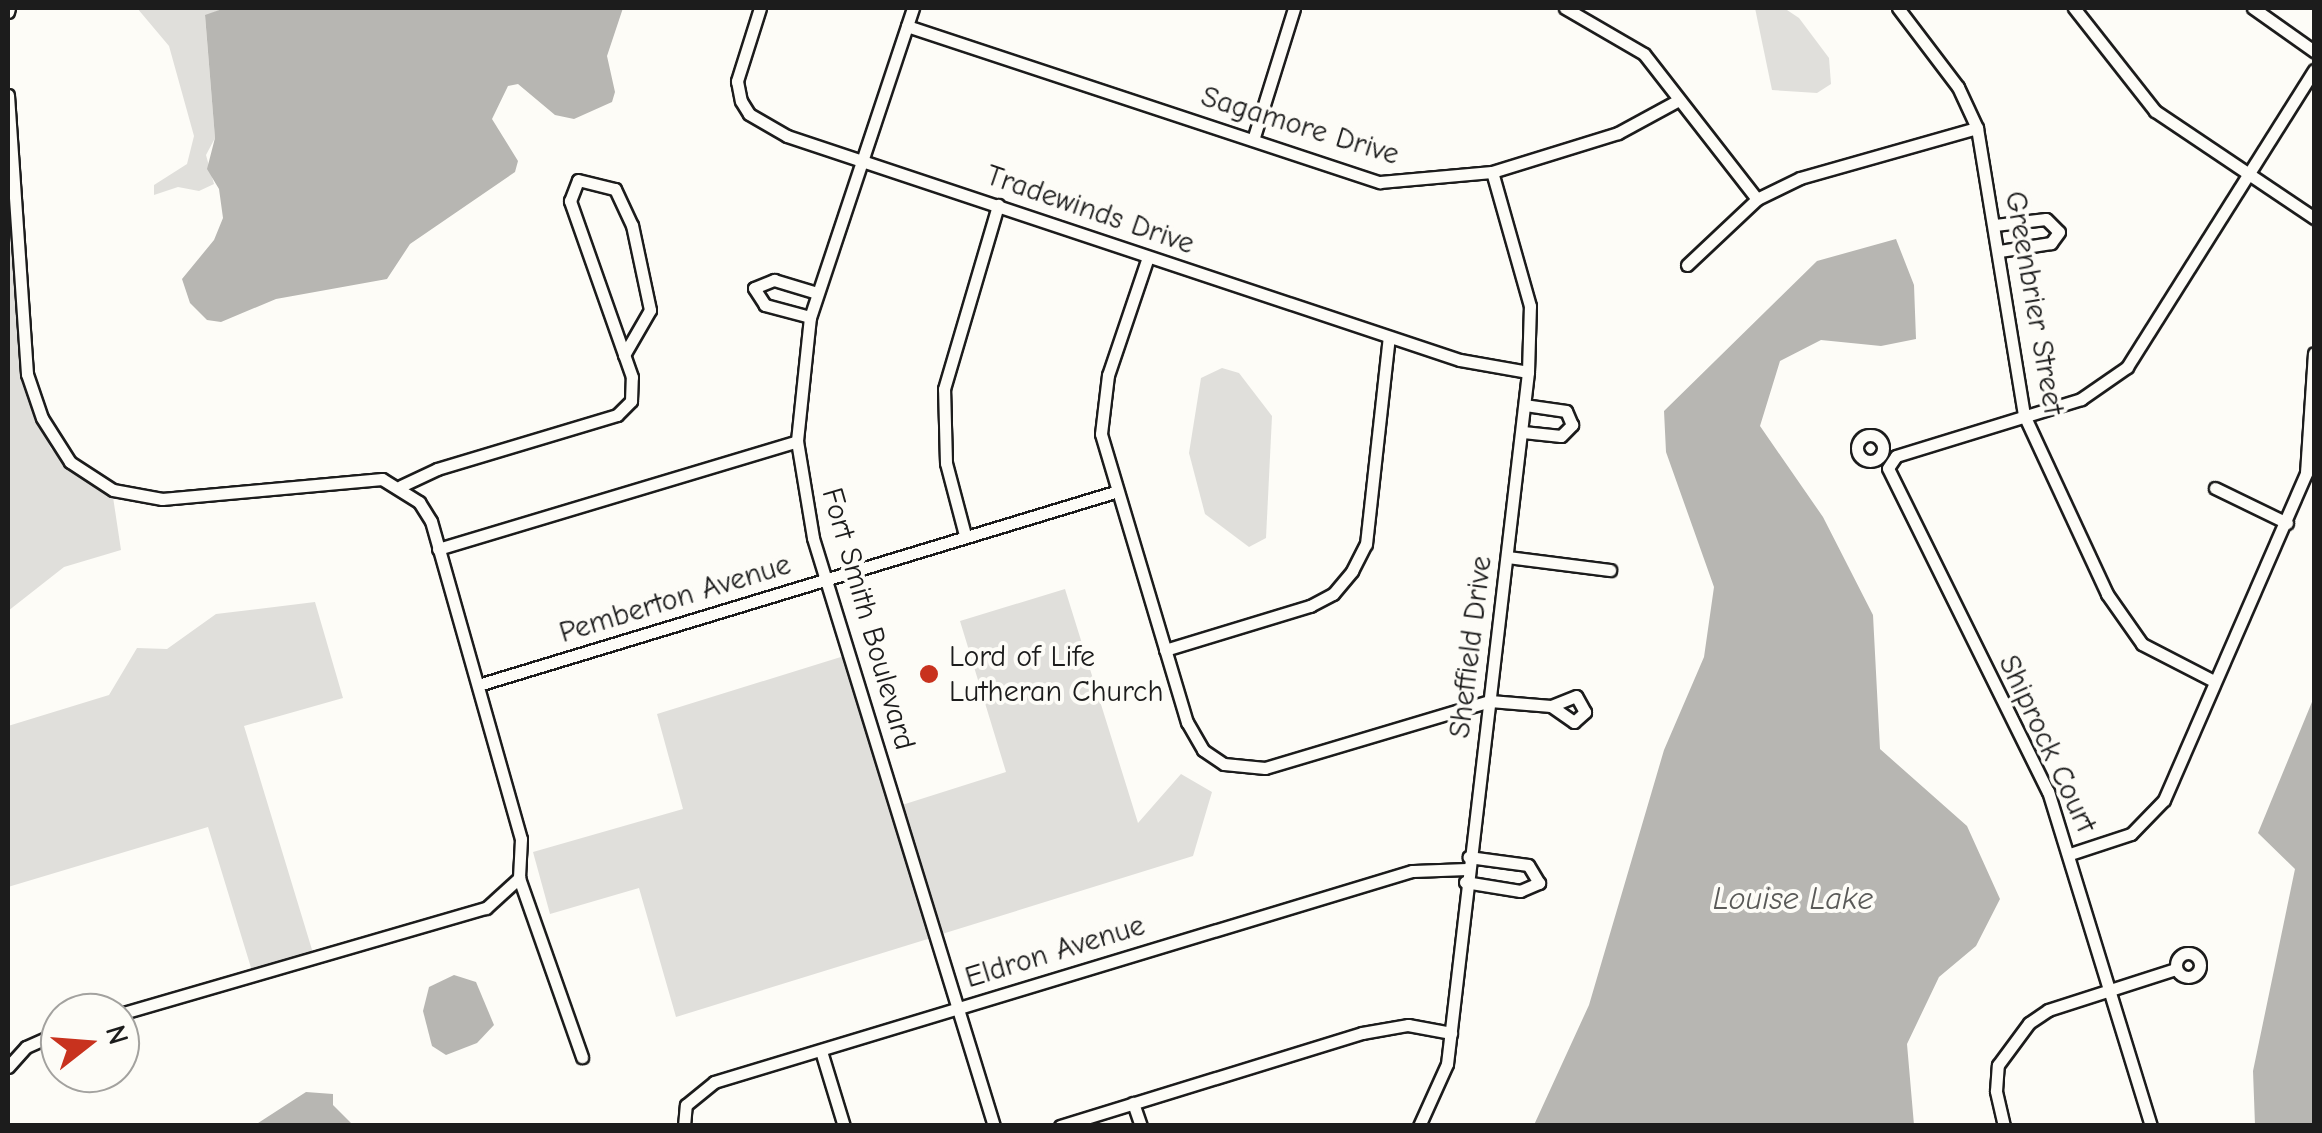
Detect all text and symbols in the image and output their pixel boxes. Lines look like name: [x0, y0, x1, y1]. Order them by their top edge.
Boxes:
street label: Sagamore Drive: [1197, 79, 1403, 173]
street label: Tradewinds Drive: [981, 158, 1199, 262]
street label: Greenbrier Street: [1997, 188, 2071, 418]
street label: Fort Smith Boulevard: [813, 484, 923, 754]
street label: Pemberton Avenue: [555, 547, 795, 651]
street label: Sheffield Drive: [1442, 554, 1500, 740]
place label: Lord of Life Lutheran Church: [949, 639, 1163, 710]
street label: Shiprock Court: [1990, 649, 2104, 839]
marker: Lord of Life Lutheran Church: [918, 663, 940, 685]
water label: Louise Lake: [1713, 880, 1873, 918]
street label: Eldron Avenue: [961, 908, 1149, 996]
north arrow: [40, 993, 140, 1093]
text: N: [99, 1021, 135, 1048]

